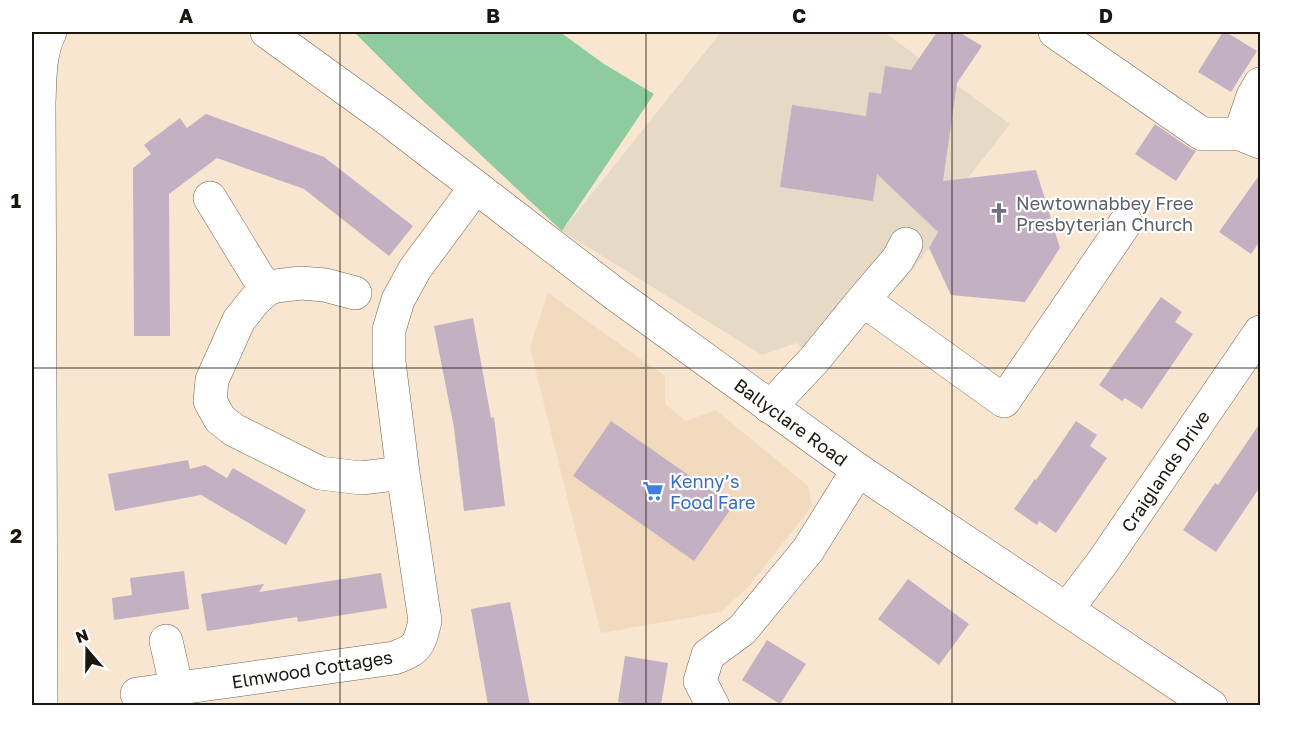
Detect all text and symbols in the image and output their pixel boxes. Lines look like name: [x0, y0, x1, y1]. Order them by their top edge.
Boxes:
text: A: [179, 3, 193, 27]
text: B: [486, 3, 500, 27]
text: C: [792, 3, 806, 27]
text: D: [1099, 3, 1113, 27]
text: 1: [11, 188, 21, 212]
place label: Newtownabbey Free Presbyterian Church: [1016, 192, 1194, 235]
church icon: Newtownabbey Free Presbyterian Church: [987, 201, 1011, 225]
street label: Ballyclare Road: [730, 374, 852, 470]
street label: Craiglands Drive: [1116, 406, 1214, 536]
place label: Kenny’s Food Fare: [670, 470, 756, 513]
supermarket icon: Kenny’s Food Fare: [641, 479, 665, 503]
text: 2: [10, 523, 22, 547]
north arrow: [57, 620, 117, 680]
text: N: [73, 624, 91, 647]
street label: Elmwood Cottages: [230, 645, 394, 693]

